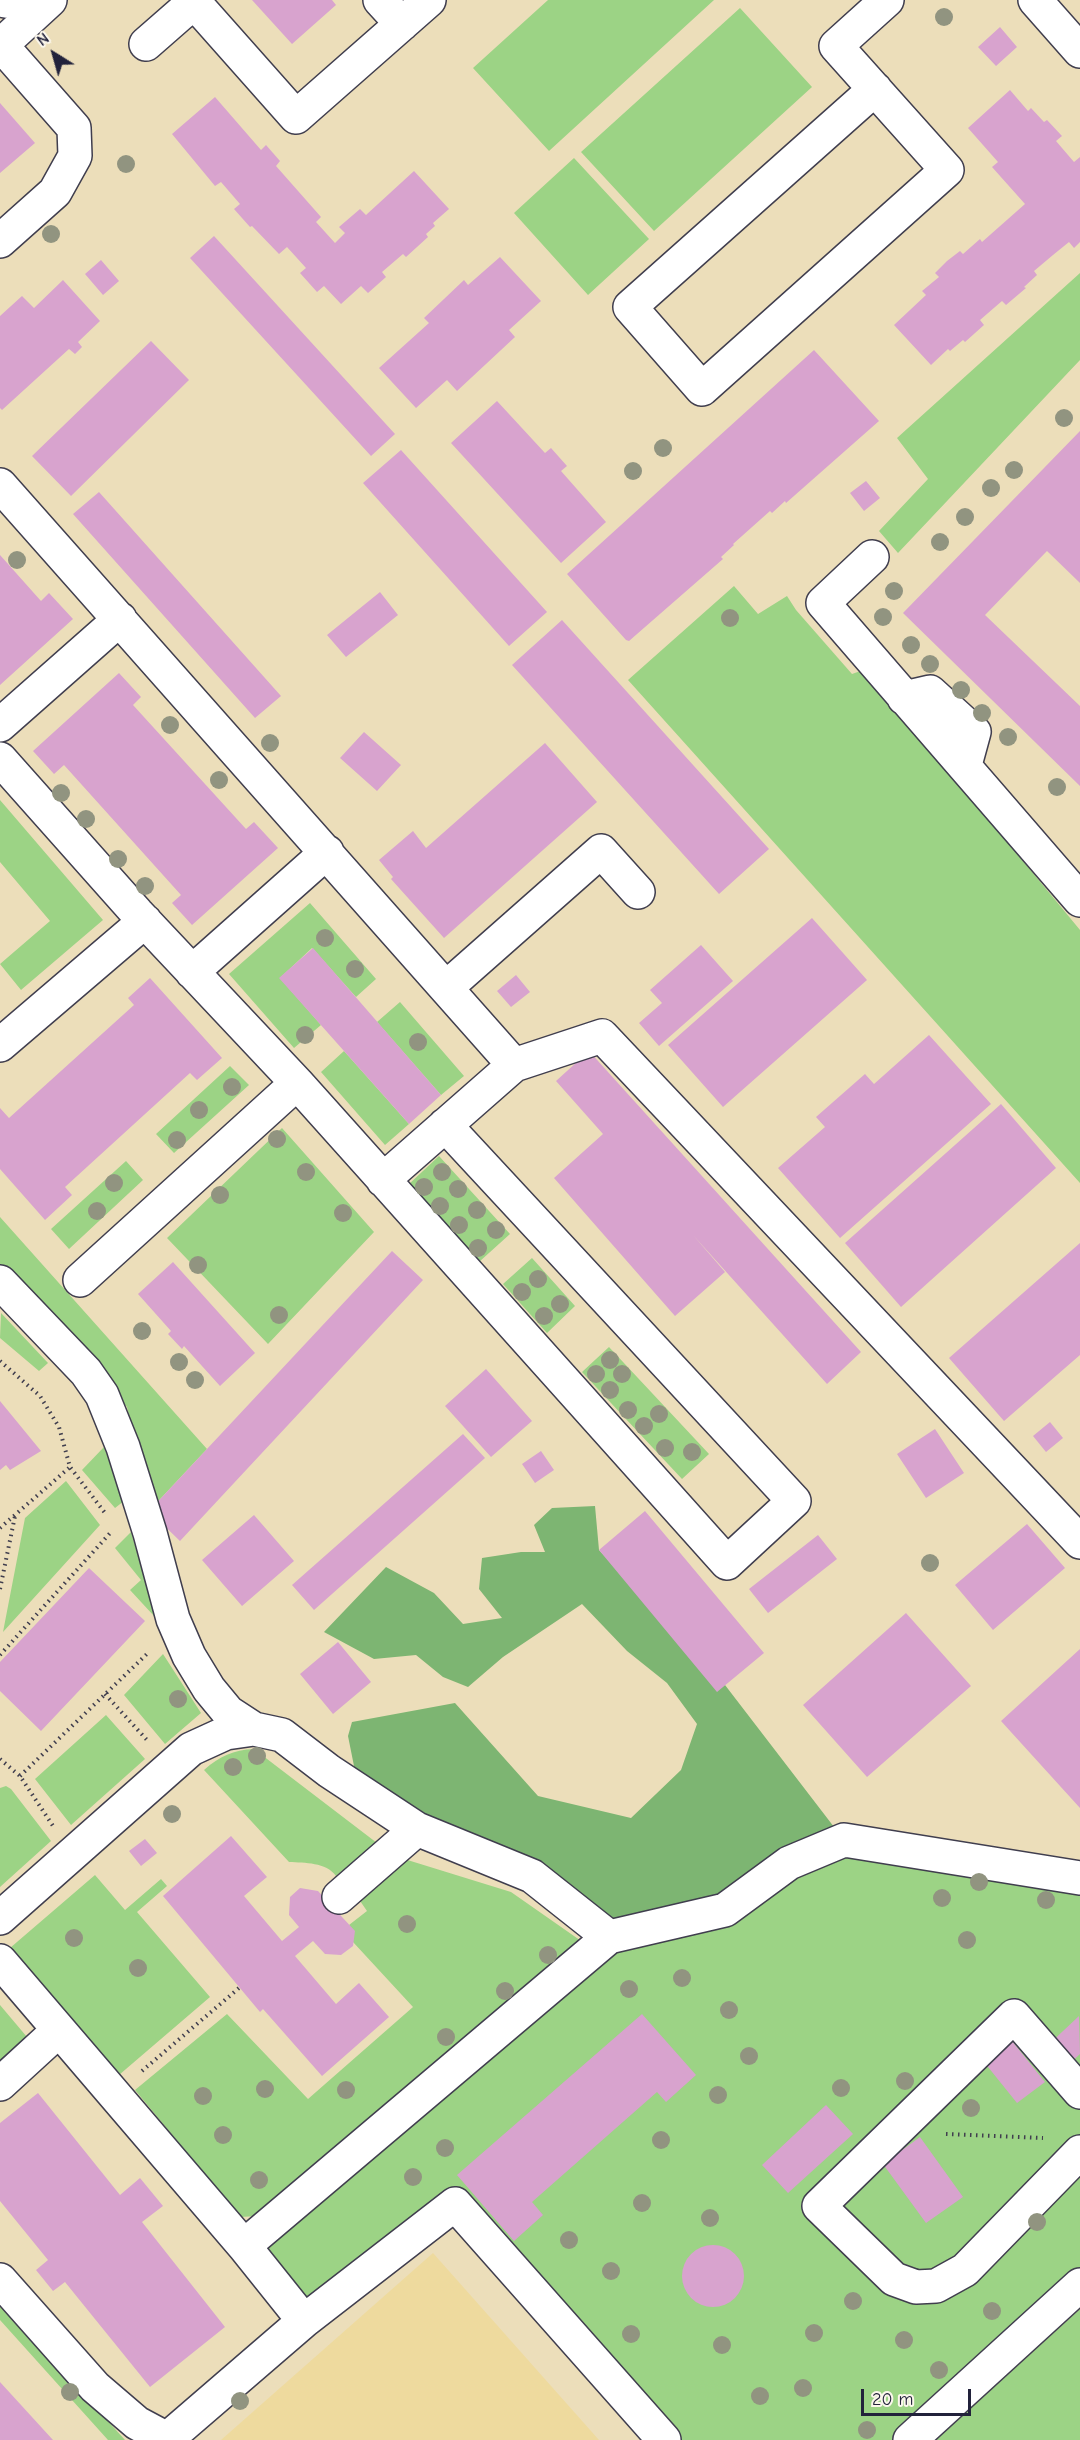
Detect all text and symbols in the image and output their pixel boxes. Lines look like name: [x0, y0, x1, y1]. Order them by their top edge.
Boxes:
north arrow: [24, 24, 84, 84]
text: N: [34, 29, 53, 50]
scale bar: [864, 2377, 974, 2415]
text: 20 m: [872, 2389, 913, 2410]

